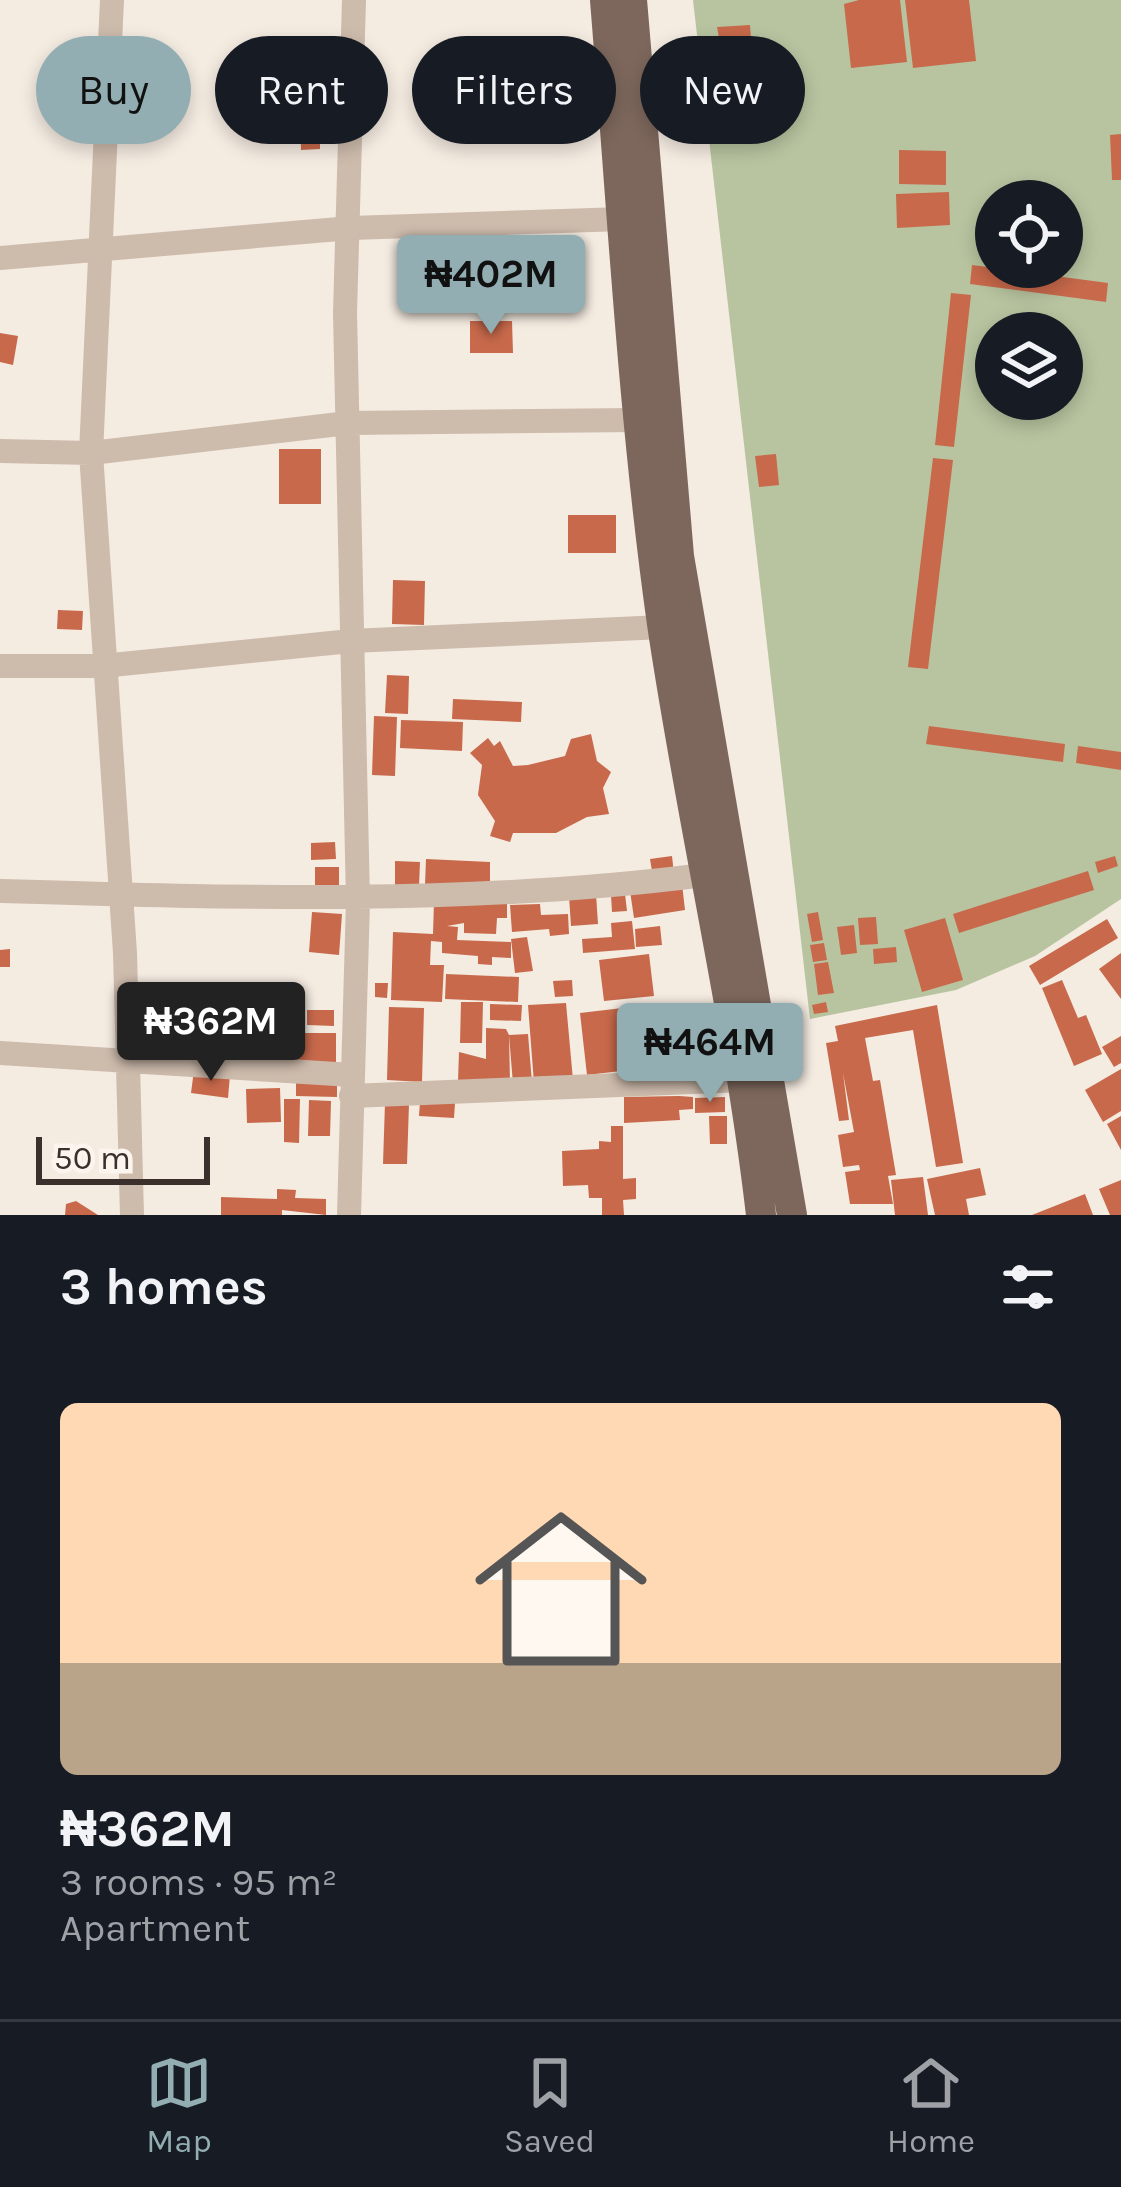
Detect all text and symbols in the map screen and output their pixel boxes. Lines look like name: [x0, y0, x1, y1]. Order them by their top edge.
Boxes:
chip: Buy: [36, 36, 191, 144]
chip: Rent: [215, 36, 388, 144]
chip: Filters: [412, 36, 616, 144]
chip: New: [640, 36, 805, 144]
map controls: [975, 180, 1083, 420]
button: locate: [975, 180, 1083, 288]
pin: ₦402M: [407, 235, 575, 337]
text: ₦402M: [424, 251, 558, 297]
button: layers: [975, 312, 1083, 420]
pin: ₦362M: [127, 982, 295, 1084]
text: ₦362M: [144, 998, 278, 1044]
pin: ₦464M: [626, 1003, 794, 1105]
text: ₦464M: [644, 1019, 776, 1065]
scale bar: [36, 1131, 210, 1184]
text: 50 m: [54, 1139, 131, 1177]
icon: filters: [995, 1254, 1061, 1320]
text: 3 homes: [60, 1257, 268, 1317]
icon: home: [453, 1481, 669, 1697]
text: ₦362M: [60, 1799, 235, 1859]
text: 3 rooms · 95 m²: [60, 1859, 338, 1905]
text: Apartment: [60, 1905, 250, 1951]
tab: Map: [146, 2050, 212, 2160]
tab: Saved: [504, 2050, 595, 2160]
tab: Home: [887, 2050, 975, 2160]

